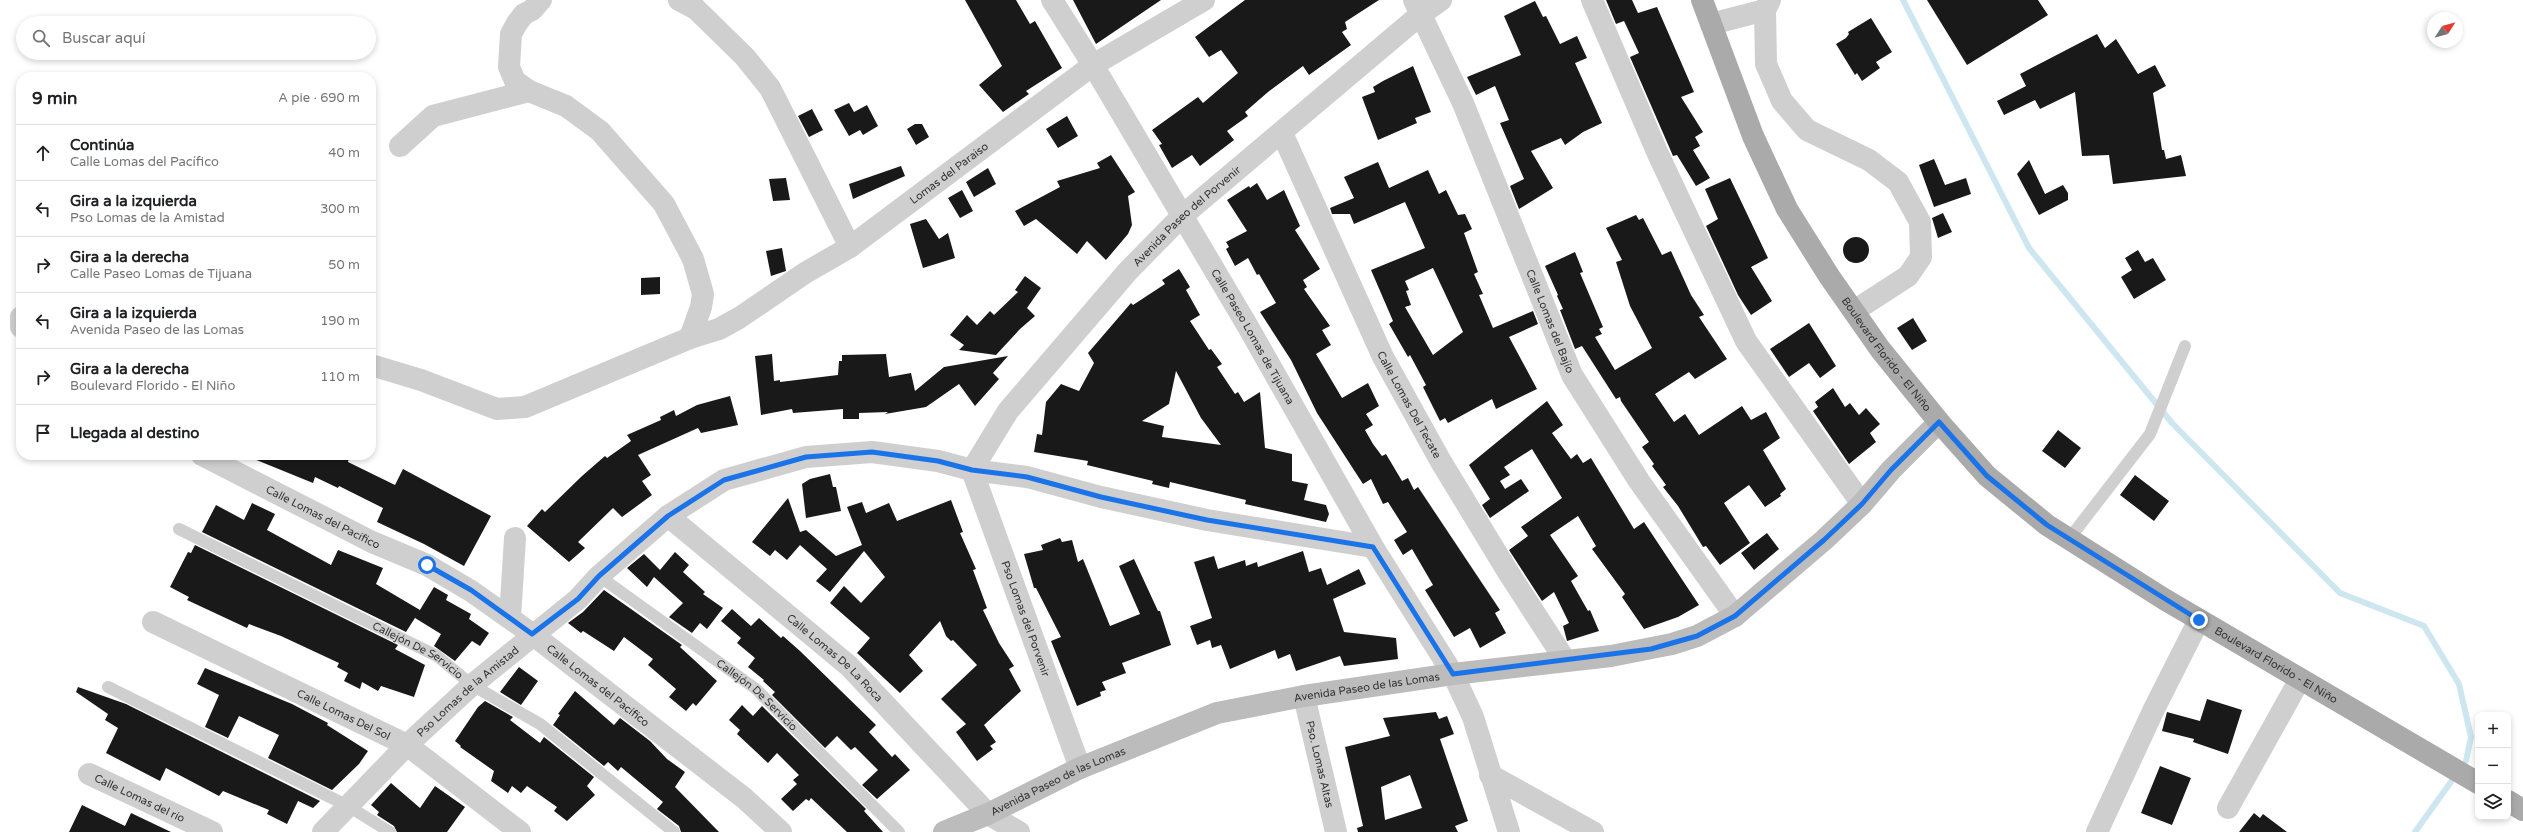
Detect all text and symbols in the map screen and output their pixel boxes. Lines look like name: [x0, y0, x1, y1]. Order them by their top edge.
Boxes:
north arrow: [2427, 12, 2463, 48]
search box: [16, 16, 376, 60]
icon: search: [30, 27, 52, 49]
text: Buscar aquí: [62, 29, 145, 47]
text: 9 min: [32, 88, 77, 109]
text: A pie · 690 m: [278, 90, 360, 106]
text: Continúa: [70, 136, 134, 154]
street label: Lomas del Paraiso: [907, 139, 991, 207]
icon: ahead: [32, 142, 54, 164]
text: 40 m: [328, 145, 360, 161]
text: Calle Lomas del Pacífico: [70, 154, 219, 170]
street label: Avenida Paseo del Porvenir: [1130, 162, 1244, 269]
text: Gira a la izquierda: [70, 192, 197, 210]
icon: left: [32, 198, 54, 220]
text: 300 m: [320, 201, 360, 217]
text: Pso Lomas de la Amistad: [70, 210, 225, 226]
text: Gira a la derecha: [70, 248, 189, 266]
icon: right: [32, 254, 54, 276]
text: 50 m: [328, 257, 360, 273]
text: Calle Paseo Lomas de Tijuana: [70, 266, 252, 282]
street label: Calle Paseo Lomas de Tijuana: [1209, 266, 1297, 407]
street label: Calle Lomas del Bajío: [1524, 267, 1577, 375]
street label: Boulevard Florido - El Niño: [1839, 294, 1934, 414]
text: Gira a la izquierda: [70, 304, 197, 322]
icon: left: [32, 310, 54, 332]
text: 190 m: [320, 313, 360, 329]
text: Avenida Paseo de las Lomas: [70, 322, 244, 338]
street label: Calle Lomas Del Tecate: [1375, 349, 1444, 460]
text: Gira a la derecha: [70, 360, 189, 378]
icon: right: [32, 366, 54, 388]
text: 110 m: [320, 369, 360, 385]
text: Boulevard Florido - El Niño: [70, 378, 235, 394]
icon: arrive: [32, 422, 54, 444]
text: Llegada al destino: [70, 424, 199, 442]
street label: Calle Lomas del Pacífico: [264, 482, 382, 551]
route start: [418, 556, 436, 574]
street label: Pso Lomas del Porvenir: [999, 559, 1053, 679]
street label: Calle Lomas De La Roca: [784, 611, 886, 704]
route end: [2190, 611, 2208, 629]
street label: Callejón De Servicio: [370, 619, 466, 682]
street label: Boulevard Florido - El Niño: [2212, 624, 2340, 706]
street label: Calle Lomas del Pacífico: [544, 641, 652, 729]
street label: Pso Lomas de la Amistad: [414, 643, 521, 739]
street label: Callejón De Servicio: [714, 656, 800, 733]
street label: Avenida Paseo de las Lomas: [1293, 670, 1441, 704]
street label: Calle Lomas Del Sol: [295, 686, 393, 742]
map controls: [2475, 712, 2511, 820]
button: +: [2475, 712, 2511, 748]
street label: Pso. Lomas Altas: [1304, 719, 1337, 809]
street label: Avenida Paseo de las Lomas: [988, 744, 1127, 818]
button: −: [2475, 748, 2511, 784]
street label: Calle Lomas del río: [92, 771, 187, 825]
button: layers: [2475, 784, 2511, 820]

